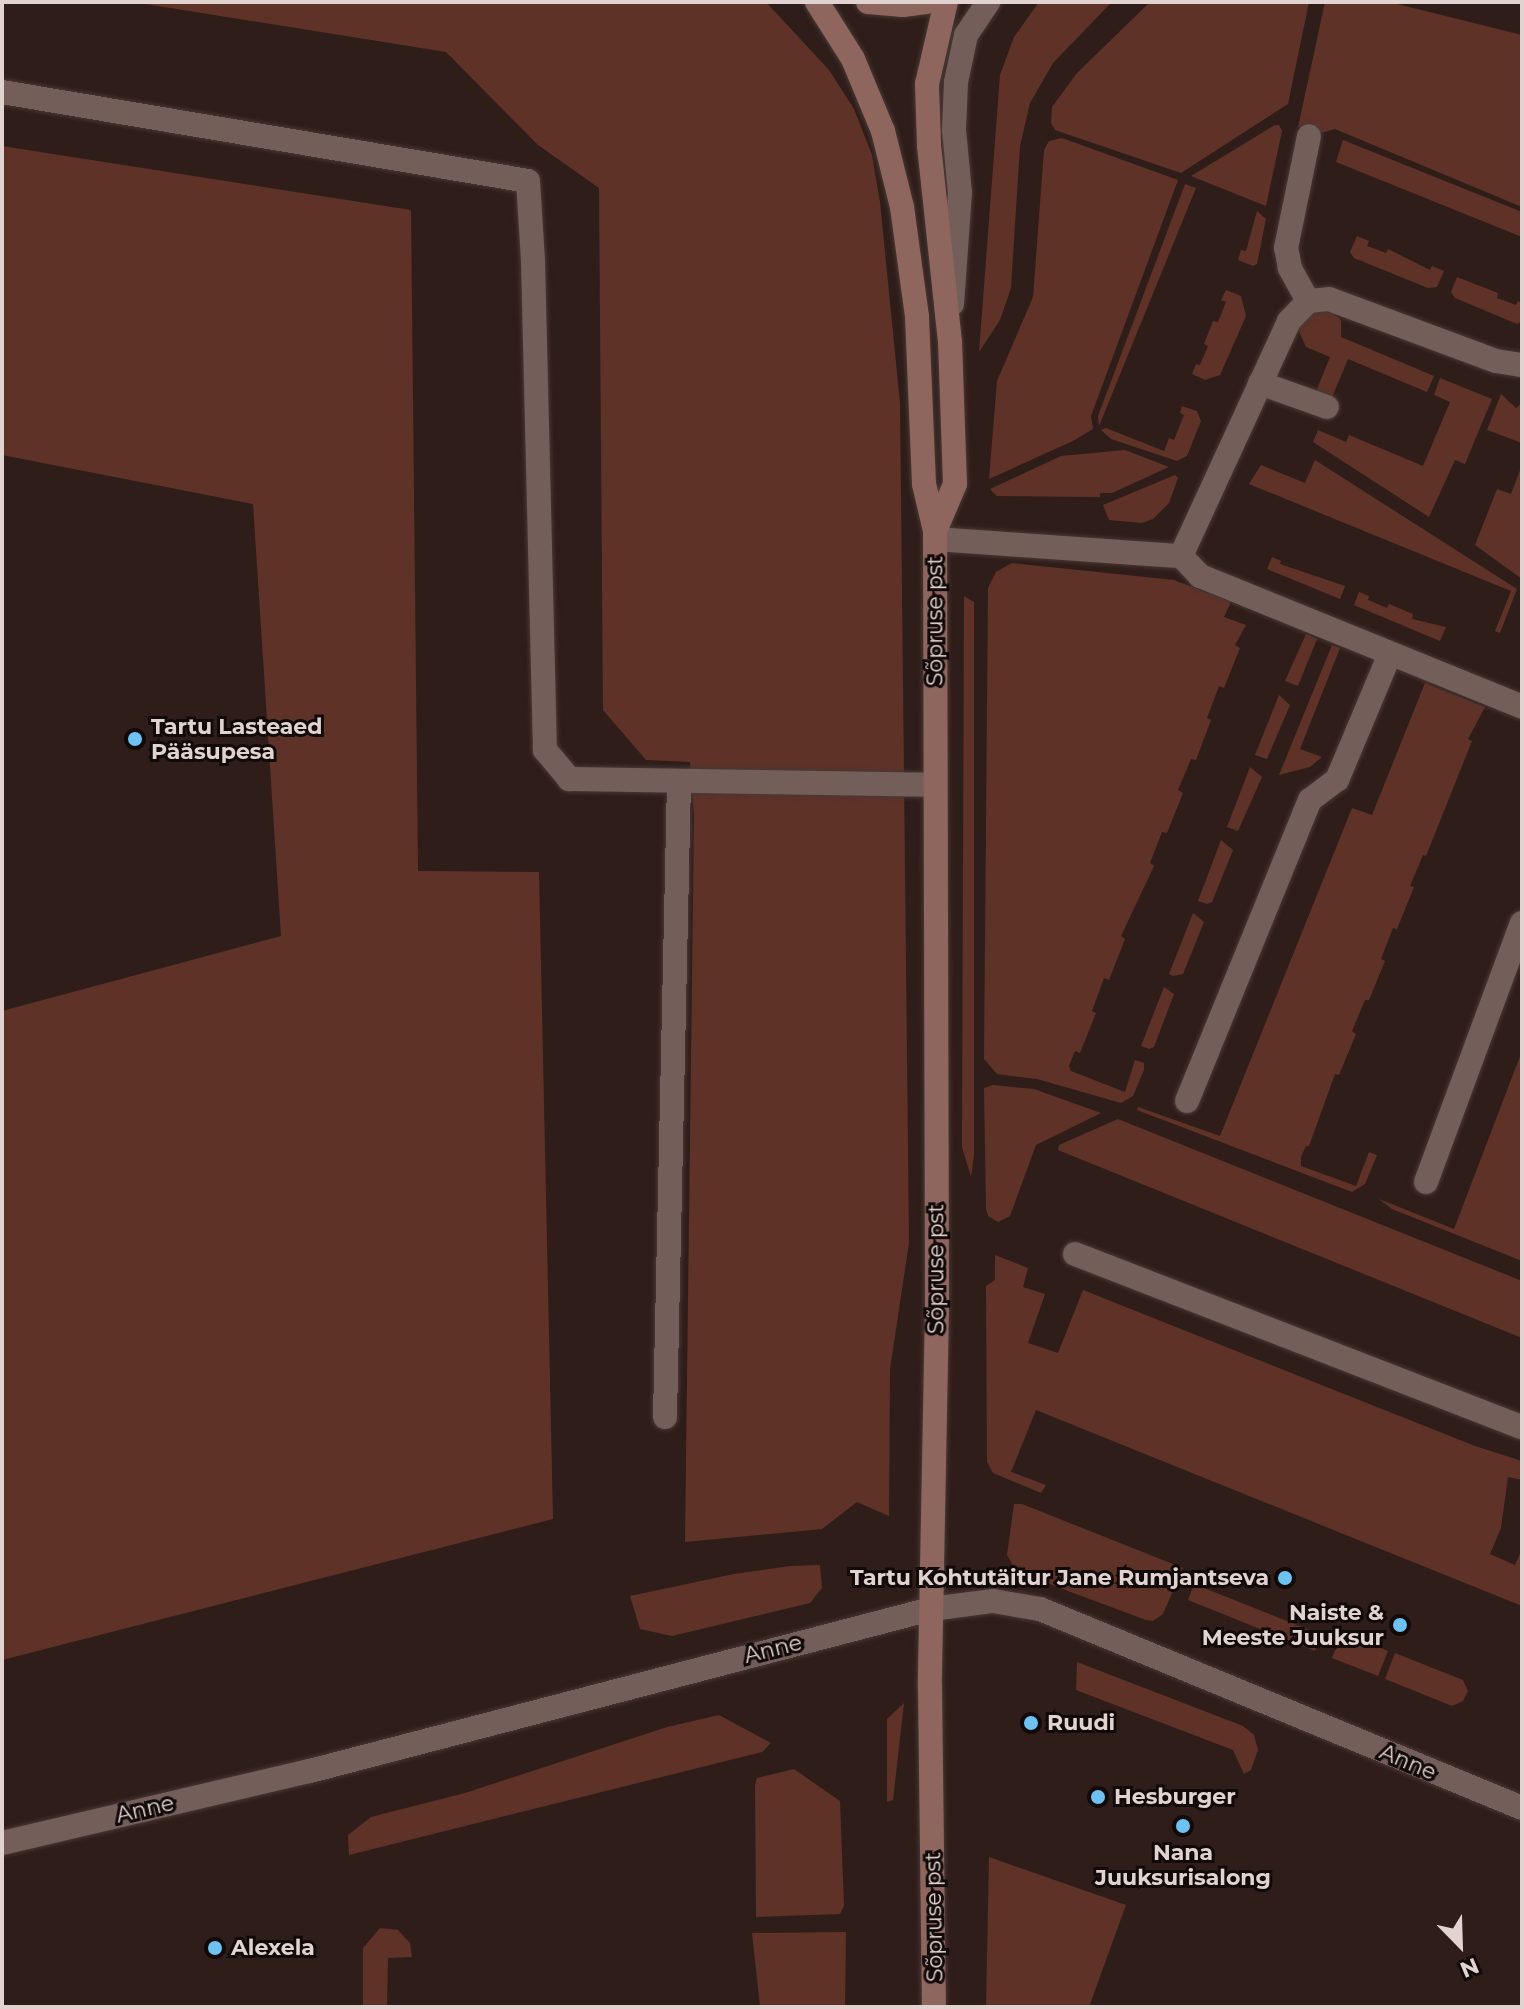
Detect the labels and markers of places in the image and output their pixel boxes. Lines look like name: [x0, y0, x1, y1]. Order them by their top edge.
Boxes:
place label: Tartu Lasteaed Pääsupesa: [151, 713, 322, 764]
marker: Tartu Lasteaed Pääsupesa: [126, 730, 144, 748]
place label: Tartu Kohtutäitur Jane Rumjantseva: [850, 1565, 1269, 1591]
marker: Tartu Kohtutäitur Jane Rumjantseva: [1276, 1569, 1294, 1587]
place label: Naiste & Meeste Juuksur: [1202, 1599, 1384, 1650]
marker: Naiste & Meeste Juuksur: [1391, 1616, 1409, 1634]
place label: Ruudi: [1047, 1710, 1115, 1736]
marker: Ruudi: [1022, 1714, 1040, 1732]
place label: Hesburger: [1114, 1784, 1236, 1810]
marker: Hesburger: [1089, 1788, 1107, 1806]
marker: Nana Juuksurisalong: [1174, 1817, 1192, 1835]
place label: Nana Juuksurisalong: [1095, 1839, 1271, 1890]
place label: Alexela: [231, 1935, 315, 1961]
marker: Alexela: [206, 1939, 224, 1957]

